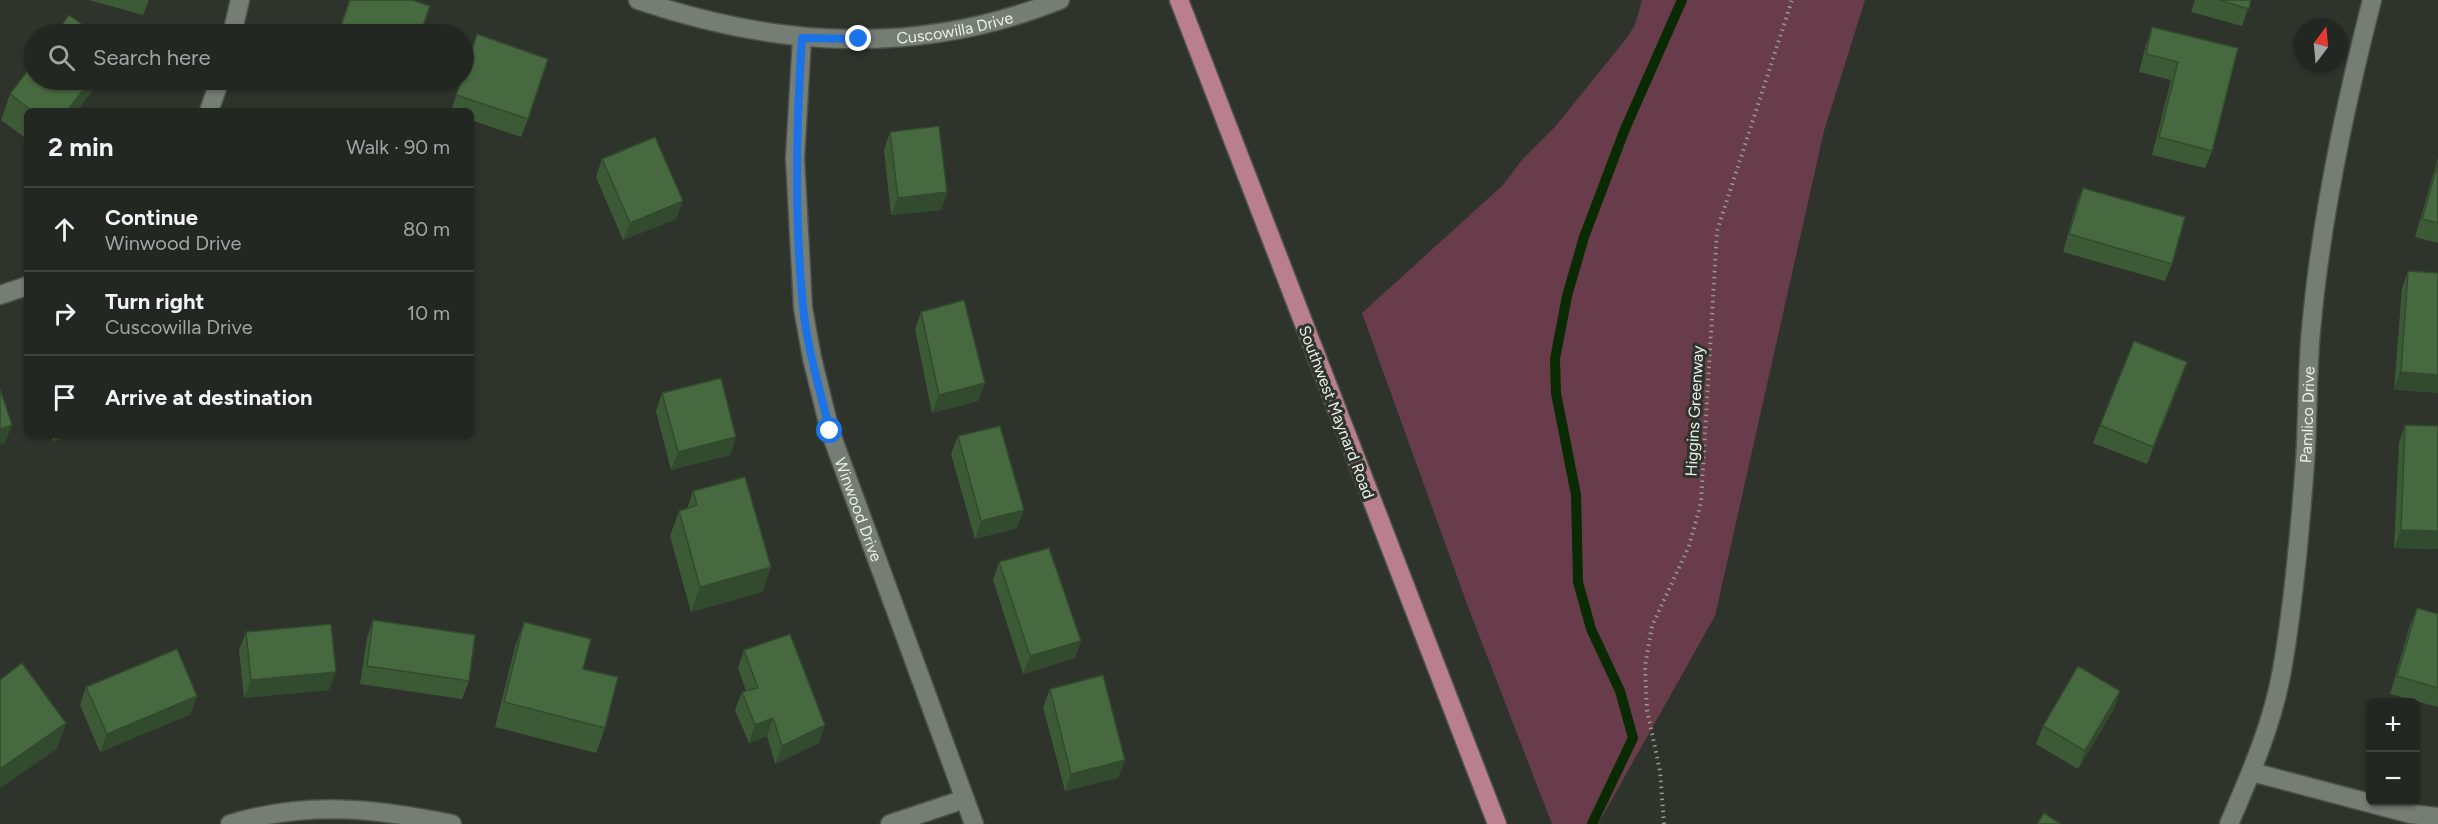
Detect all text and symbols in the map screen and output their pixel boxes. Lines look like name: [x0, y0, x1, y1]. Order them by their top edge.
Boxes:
street label: Cuscowilla Drive: [896, 8, 1015, 48]
north arrow: [2294, 18, 2348, 72]
search box: [24, 24, 474, 90]
route end: [845, 25, 871, 51]
icon: search: [45, 41, 78, 74]
text: Search here: [93, 44, 211, 71]
text: 2 min: [48, 131, 114, 163]
text: Walk · 90 m: [346, 135, 450, 159]
text: Continue: [105, 204, 198, 231]
icon: ahead: [48, 213, 81, 246]
text: 80 m: [403, 217, 450, 241]
text: Winwood Drive: [105, 231, 241, 255]
text: Turn right: [105, 288, 204, 315]
icon: right: [48, 297, 81, 330]
text: 10 m: [407, 301, 450, 325]
text: Cuscowilla Drive: [105, 315, 253, 339]
street label: Southwest Maynard Road: [1295, 323, 1378, 502]
street label: Higgins Greenway: [1682, 344, 1707, 477]
street label: Pamlico Drive: [2296, 366, 2319, 464]
icon: arrive: [48, 381, 81, 414]
text: Arrive at destination: [105, 384, 313, 411]
route start: [816, 417, 842, 443]
street label: Winwood Drive: [831, 455, 886, 564]
map controls: [2366, 698, 2420, 806]
button: +: [2366, 698, 2420, 752]
button: −: [2366, 752, 2420, 806]

